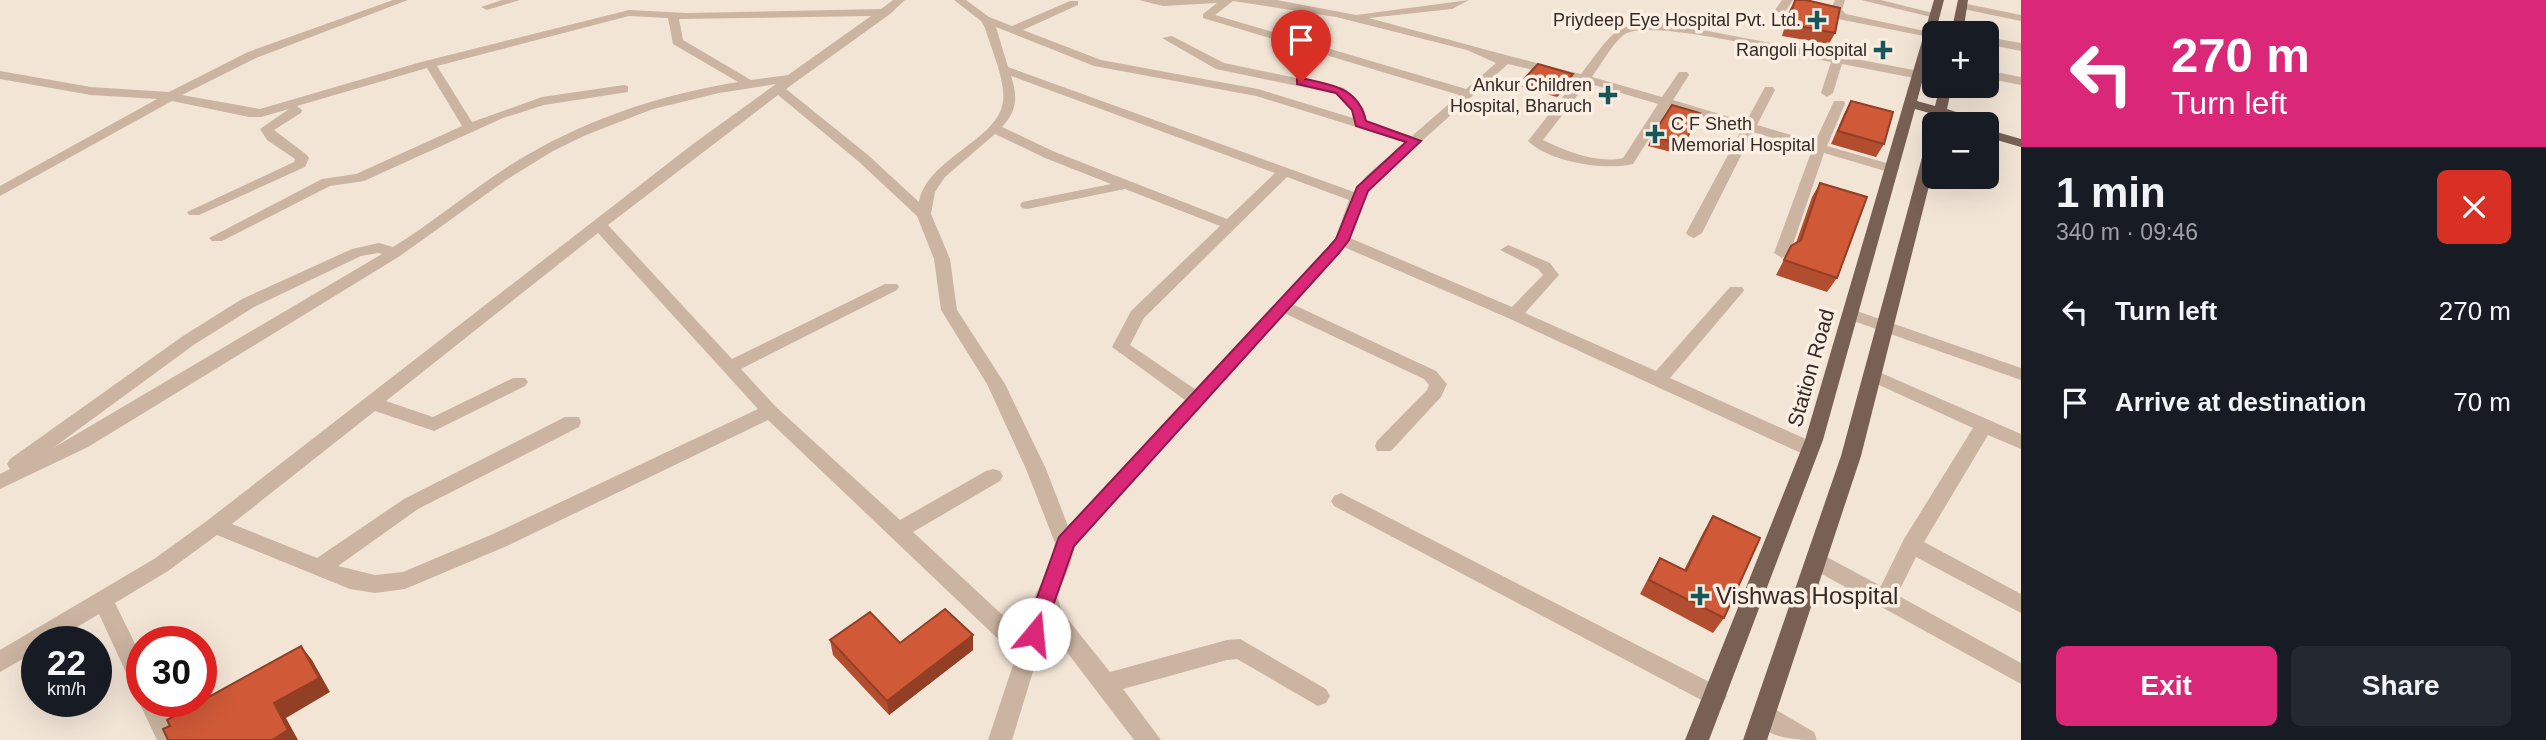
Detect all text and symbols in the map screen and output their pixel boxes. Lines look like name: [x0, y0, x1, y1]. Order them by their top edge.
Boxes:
pin: [1271, 10, 1331, 82]
place label: Priydeep Eye Hospital Pvt. Ltd.: [1553, 10, 1801, 30]
marker: Priydeep Eye Hospital Pvt. Ltd.: [1807, 10, 1827, 30]
icon: arrive: [1282, 21, 1320, 59]
map controls: [1922, 21, 1999, 189]
button: +: [1922, 21, 1999, 98]
icon: left: [2056, 28, 2147, 119]
text: 270 m: [2171, 28, 2310, 82]
place label: Rangoli Hospital: [1736, 40, 1867, 60]
marker: Rangoli Hospital: [1873, 40, 1893, 60]
place label: Ankur Children Hospital, Bharuch: [1450, 75, 1592, 116]
marker: Ankur Children Hospital, Bharuch: [1598, 85, 1618, 105]
text: Turn left: [2171, 85, 2287, 121]
button: −: [1922, 112, 1999, 189]
place label: C F Sheth Memorial Hospital: [1671, 114, 1815, 155]
marker: C F Sheth Memorial Hospital: [1645, 124, 1665, 144]
text: 1 min: [2056, 169, 2166, 216]
button: close: [2437, 170, 2511, 244]
text: 340 m · 09:46: [2056, 219, 2198, 245]
icon: left: [2056, 293, 2094, 331]
text: Turn left: [2115, 296, 2217, 326]
text: 270 m: [2439, 296, 2511, 326]
street label: Station Road: [1783, 306, 1838, 429]
icon: arrive: [2056, 384, 2094, 422]
text: Arrive at destination: [2115, 387, 2366, 417]
text: 70 m: [2453, 387, 2511, 417]
place label: Vishwas Hospital: [1716, 582, 1898, 609]
marker: Vishwas Hospital: [1690, 586, 1710, 606]
position arrow: [997, 597, 1071, 671]
speed limit sign: 30: [126, 626, 217, 717]
text: 22: [47, 643, 86, 682]
button: Exit: [2056, 646, 2277, 726]
button: Share: [2291, 646, 2511, 726]
text: km/h: [47, 679, 86, 699]

